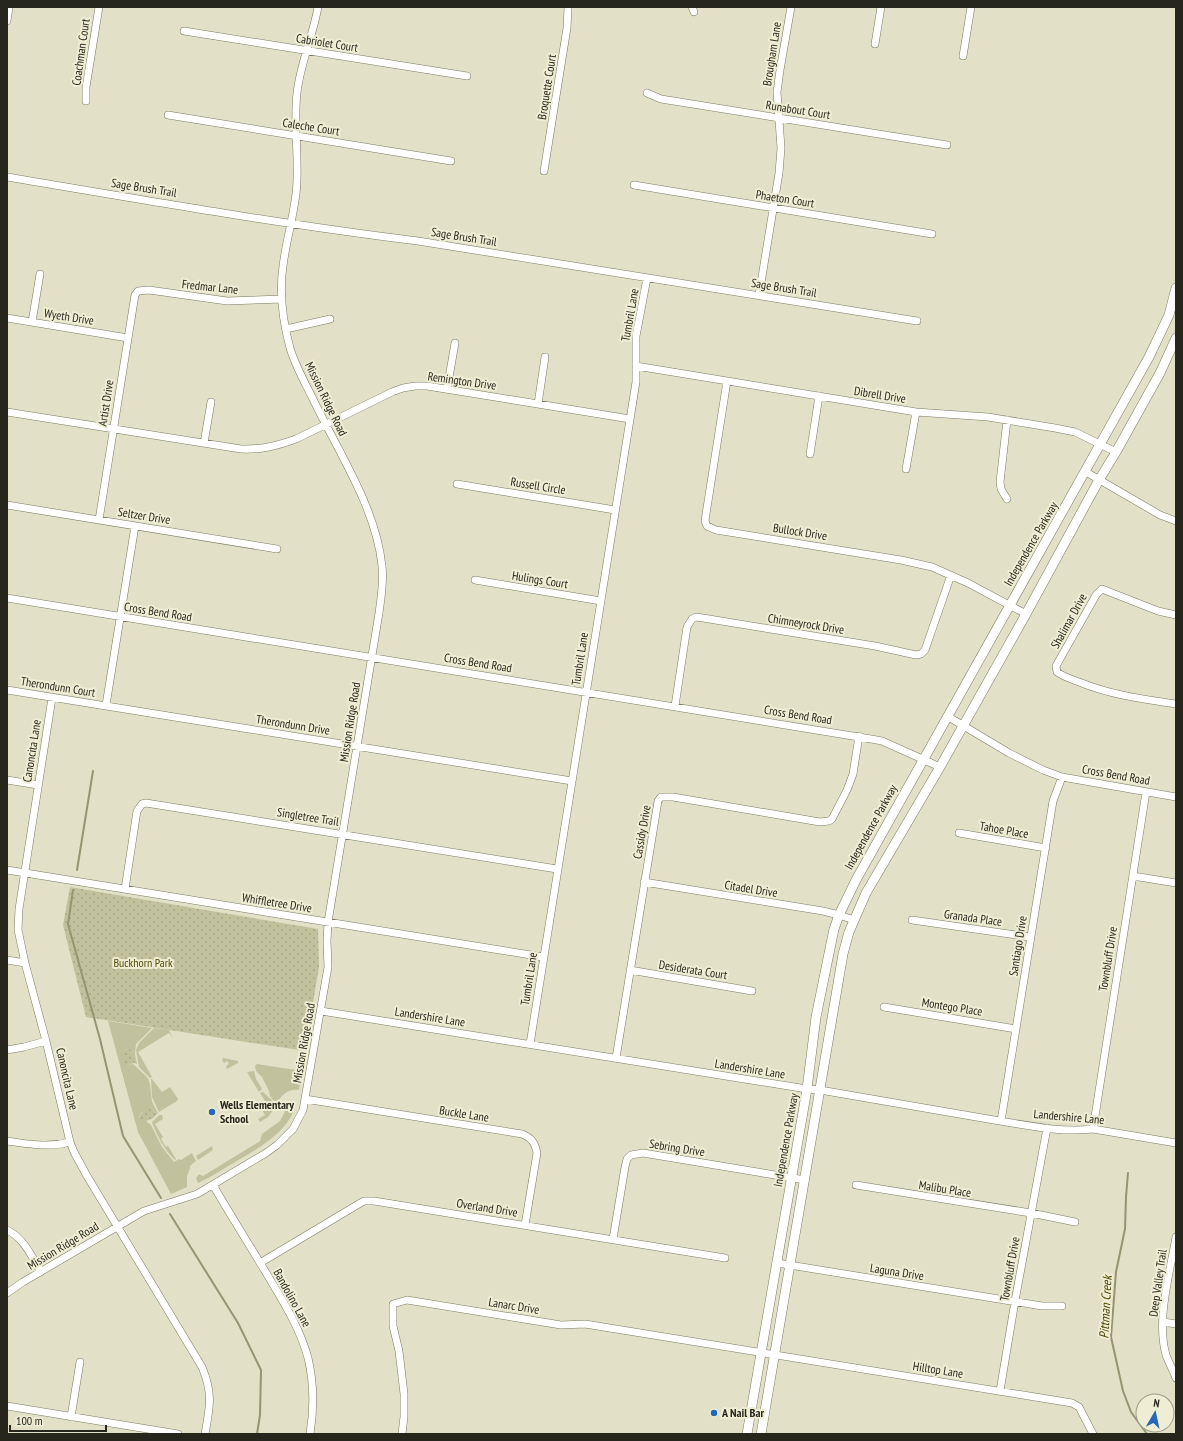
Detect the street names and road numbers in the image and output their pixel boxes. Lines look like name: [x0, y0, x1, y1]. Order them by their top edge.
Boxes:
street label: Coachman Court: [68, 17, 93, 86]
street label: Brougham Lane: [759, 21, 784, 87]
street label: Cabriolet Court: [295, 30, 360, 55]
street label: Broquette Court: [534, 53, 559, 121]
street label: Runabout Court: [765, 97, 832, 122]
street label: Caleche Court: [282, 115, 341, 139]
street label: Sage Brush Trail: [110, 175, 178, 200]
street label: Phaeton Court: [755, 186, 816, 211]
street label: Sage Brush Trail: [430, 224, 498, 249]
street label: Sage Brush Trail: [750, 275, 818, 300]
street label: Fredmar Lane: [181, 276, 239, 297]
street label: Tumbril Lane: [617, 287, 642, 343]
street label: Wyeth Drive: [43, 305, 95, 328]
street label: Mission Ridge Road: [302, 359, 351, 438]
street label: Remington Drive: [427, 368, 497, 393]
street label: Artist Drive: [94, 379, 117, 427]
street label: Dibrell Drive: [853, 383, 907, 406]
street label: Russell Circle: [509, 474, 567, 497]
street label: Independence Parkway: [1000, 498, 1061, 589]
street label: Seltzer Drive: [117, 504, 171, 527]
street label: Bullock Drive: [772, 520, 828, 543]
street label: Hulings Court: [511, 568, 570, 591]
street label: Shalimar Drive: [1047, 590, 1090, 651]
street label: Cross Bend Road: [123, 599, 193, 624]
street label: Chimneyrock Drive: [767, 610, 845, 637]
street label: Tumbril Lane: [568, 631, 591, 687]
street label: Cross Bend Road: [443, 650, 513, 675]
street label: Therondunn Court: [20, 673, 97, 700]
street label: Mission Ridge Road: [336, 681, 363, 763]
street label: Cross Bend Road: [763, 702, 833, 727]
street label: Therondunn Drive: [255, 711, 331, 738]
street label: Canoncita Lane: [19, 718, 44, 783]
street label: Cross Bend Road: [1081, 761, 1151, 788]
street label: Independence Parkway: [841, 781, 900, 872]
street label: Singletree Trail: [276, 804, 340, 829]
street label: Cassidy Drive: [629, 804, 654, 860]
street label: Tahoe Place: [979, 818, 1030, 841]
street label: Citadel Drive: [723, 877, 779, 900]
street label: Whiffletree Drive: [241, 890, 313, 915]
street label: Granada Place: [943, 906, 1003, 929]
street label: Santiago Drive: [1005, 915, 1030, 977]
street label: Townbluff Drive: [1095, 925, 1120, 992]
street label: Tumbril Lane: [517, 951, 540, 1007]
street label: Desiderata Court: [658, 957, 729, 982]
street label: Montego Place: [921, 994, 983, 1019]
street label: Mission Ridge Road: [289, 1002, 318, 1084]
street label: Landershire Lane: [394, 1004, 466, 1029]
street label: Canoncita Lane: [53, 1046, 82, 1111]
street label: Landershire Lane: [714, 1056, 786, 1081]
street label: Independence Parkway: [770, 1091, 801, 1188]
street label: Buckle Lane: [438, 1102, 490, 1125]
street label: Landershire Lane: [1033, 1106, 1105, 1127]
street label: Sebring Drive: [648, 1136, 706, 1159]
street label: Malibu Place: [918, 1177, 972, 1200]
street label: Overland Drive: [455, 1195, 519, 1220]
street label: Mission Ridge Road: [24, 1218, 101, 1273]
street label: Townbluff Drive: [996, 1235, 1023, 1302]
street label: Deep Valley Trail: [1145, 1248, 1170, 1318]
street label: Laguna Drive: [869, 1260, 925, 1283]
street label: Bandolino Lane: [270, 1266, 315, 1330]
street label: Lanarc Drive: [488, 1294, 541, 1317]
street label: Hilltop Lane: [912, 1358, 964, 1381]

